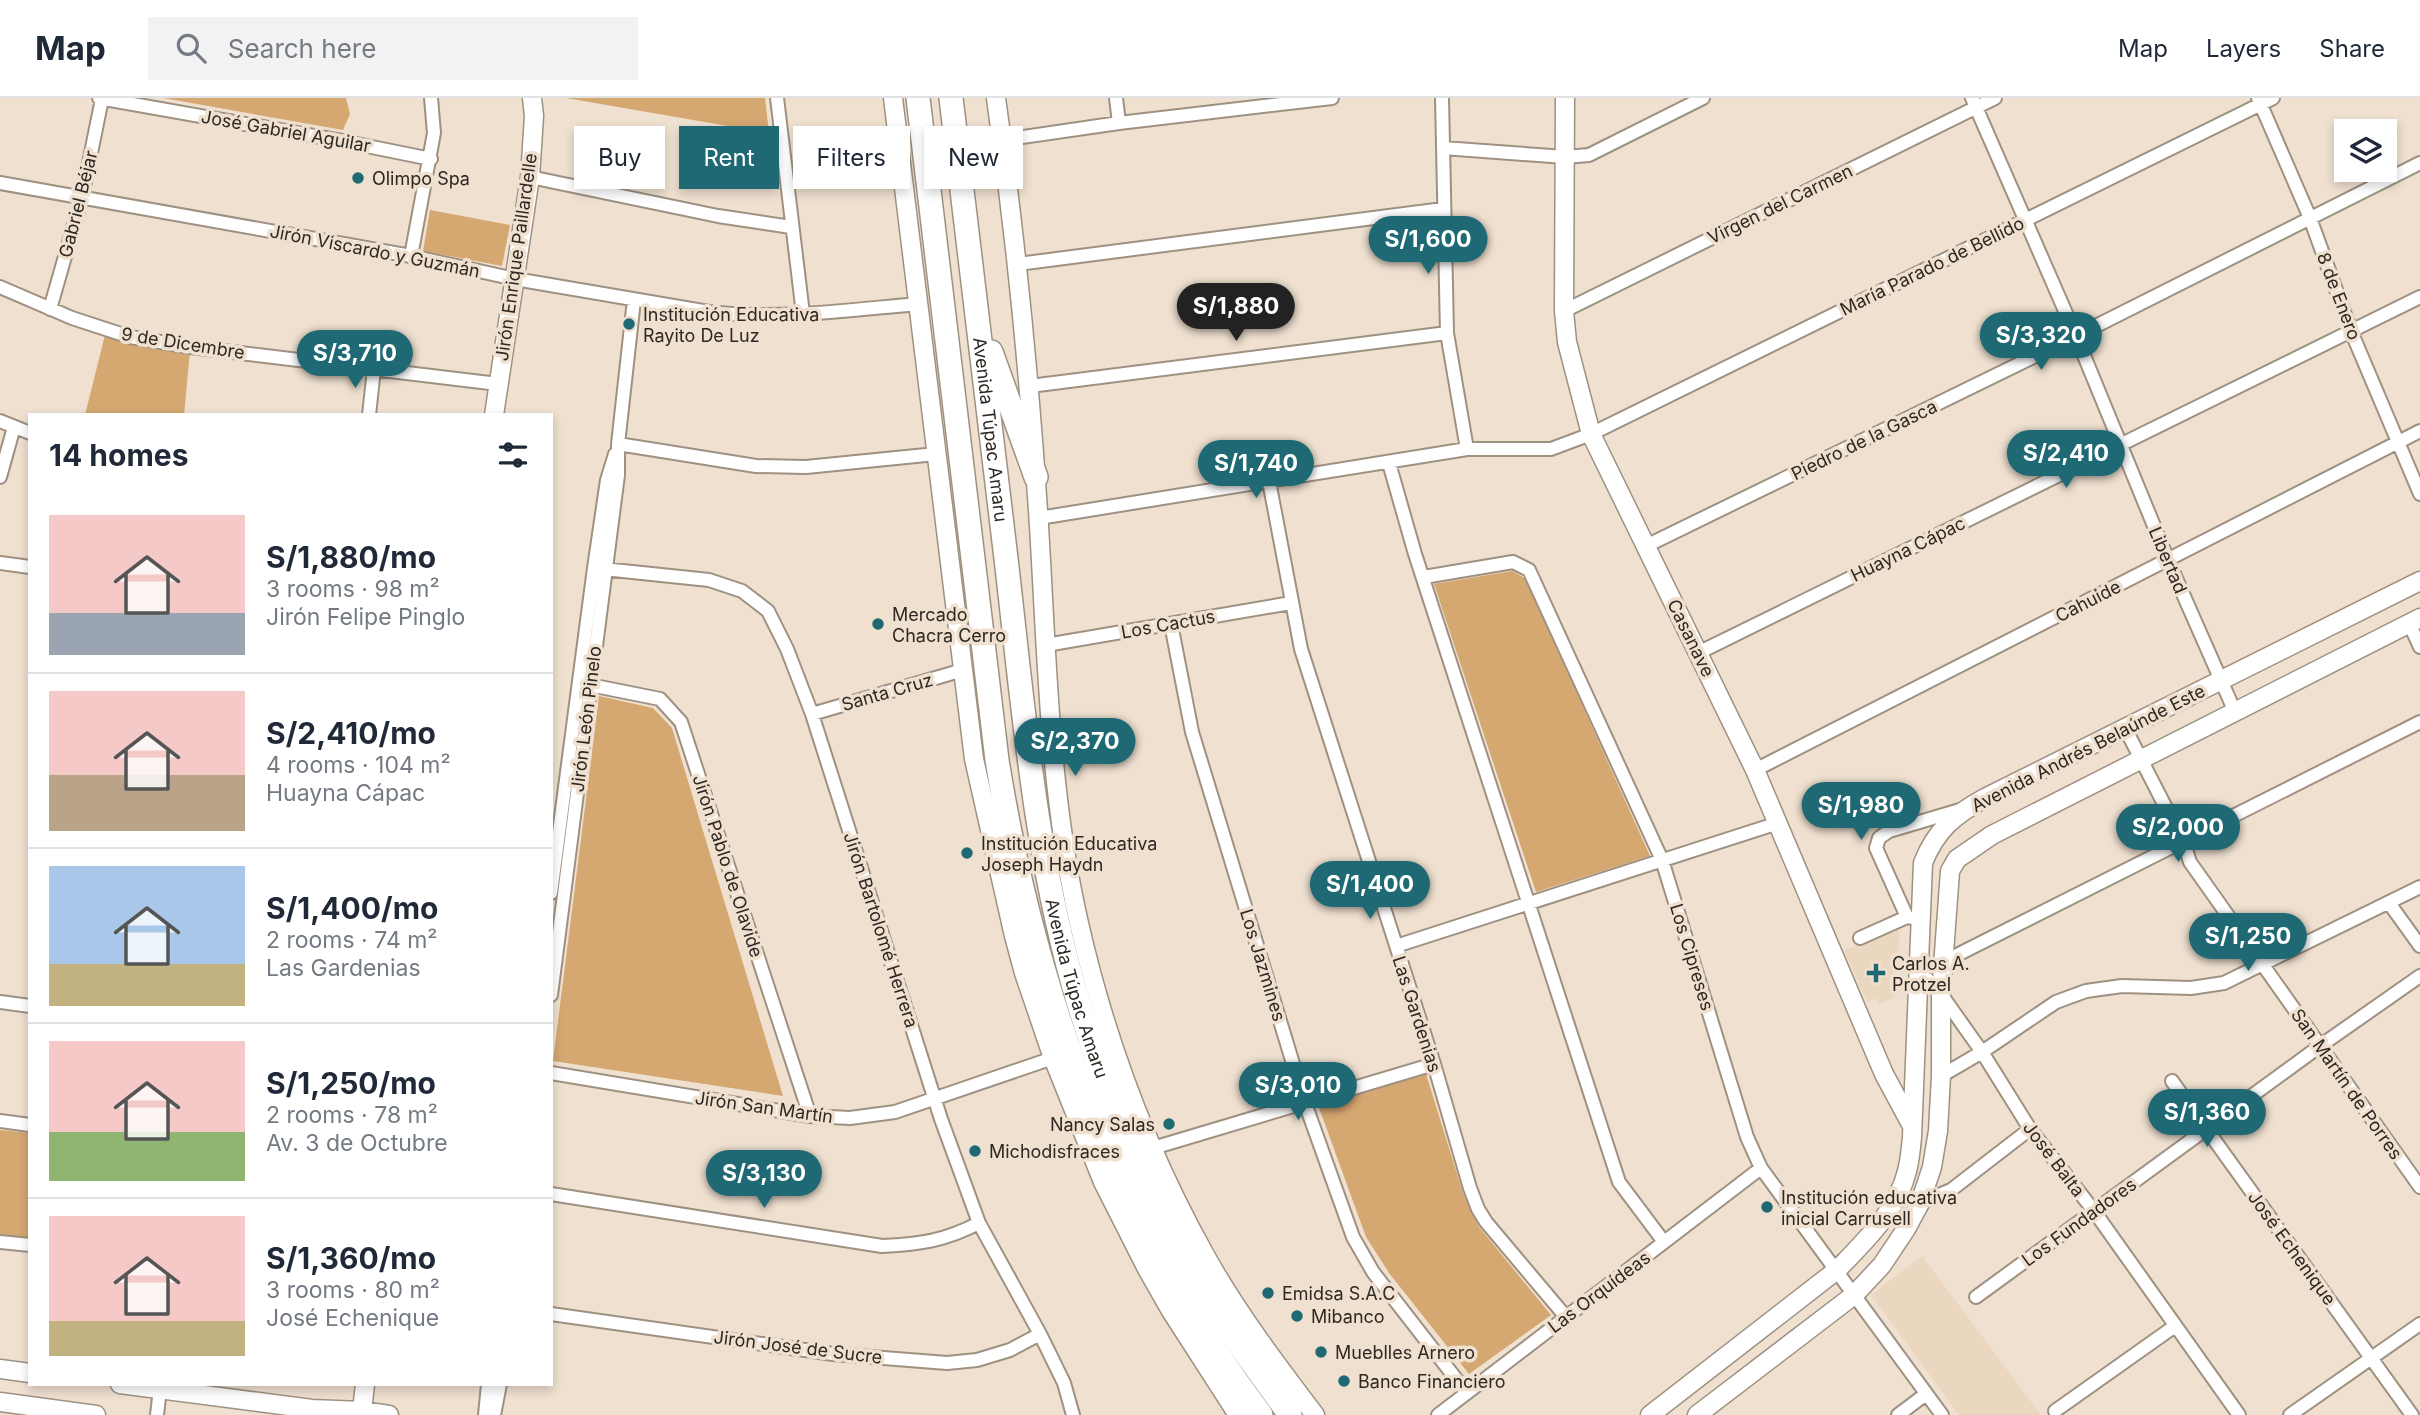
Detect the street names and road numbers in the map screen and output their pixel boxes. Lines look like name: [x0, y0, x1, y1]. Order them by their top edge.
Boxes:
street label: José Gabriel Aguilar: [200, 106, 373, 156]
street label: Gabriel Béjar: [55, 148, 101, 260]
street label: Jirón Enrique Paillardelle: [491, 152, 541, 362]
street label: Virgen del Carmen: [1704, 160, 1856, 248]
street label: María Parado de Bellido: [1837, 212, 2027, 320]
street label: Jirón Viscardo y Guzmán: [268, 220, 482, 282]
street label: 8 de Enero: [2313, 249, 2365, 343]
street label: 9 de Dicembre: [120, 323, 246, 363]
street label: Avenida Túpac Amaru: [970, 336, 1012, 523]
street label: Piedro de la Gasca: [1788, 396, 1940, 484]
street label: Huayna Cápac: [1847, 512, 1969, 586]
street label: Libertad: [2145, 524, 2191, 596]
street label: Cahuide: [2052, 576, 2124, 626]
street label: Casanave: [1663, 596, 1719, 680]
street label: Los Cactus: [1119, 605, 1217, 643]
street label: Jirón León Pinelo: [567, 645, 605, 793]
street label: Santa Cruz: [839, 669, 935, 715]
street label: Avenida Andrés Belaúnde Este: [1968, 680, 2208, 816]
street label: Jirón Pablo de Olavide: [689, 772, 767, 960]
street label: Jirón Bartolomé Herrera: [839, 830, 923, 1030]
street label: Avenida Túpac Amaru: [1042, 896, 1113, 1081]
street label: Los Cipreses: [1666, 901, 1718, 1013]
street label: Los Jazmines: [1236, 906, 1290, 1024]
street label: Las Gardenias: [1388, 953, 1446, 1075]
street label: San Martín de Porres: [2287, 1005, 2407, 1163]
street label: Jirón San Martín: [694, 1087, 834, 1127]
street label: José Balta: [2019, 1117, 2089, 1201]
street label: Los Fundadores: [2018, 1173, 2140, 1271]
street label: José Echenique: [2244, 1187, 2340, 1309]
street label: Las Orquídeas: [1544, 1247, 1654, 1337]
street label: Jirón José de Sucre: [712, 1326, 884, 1368]

